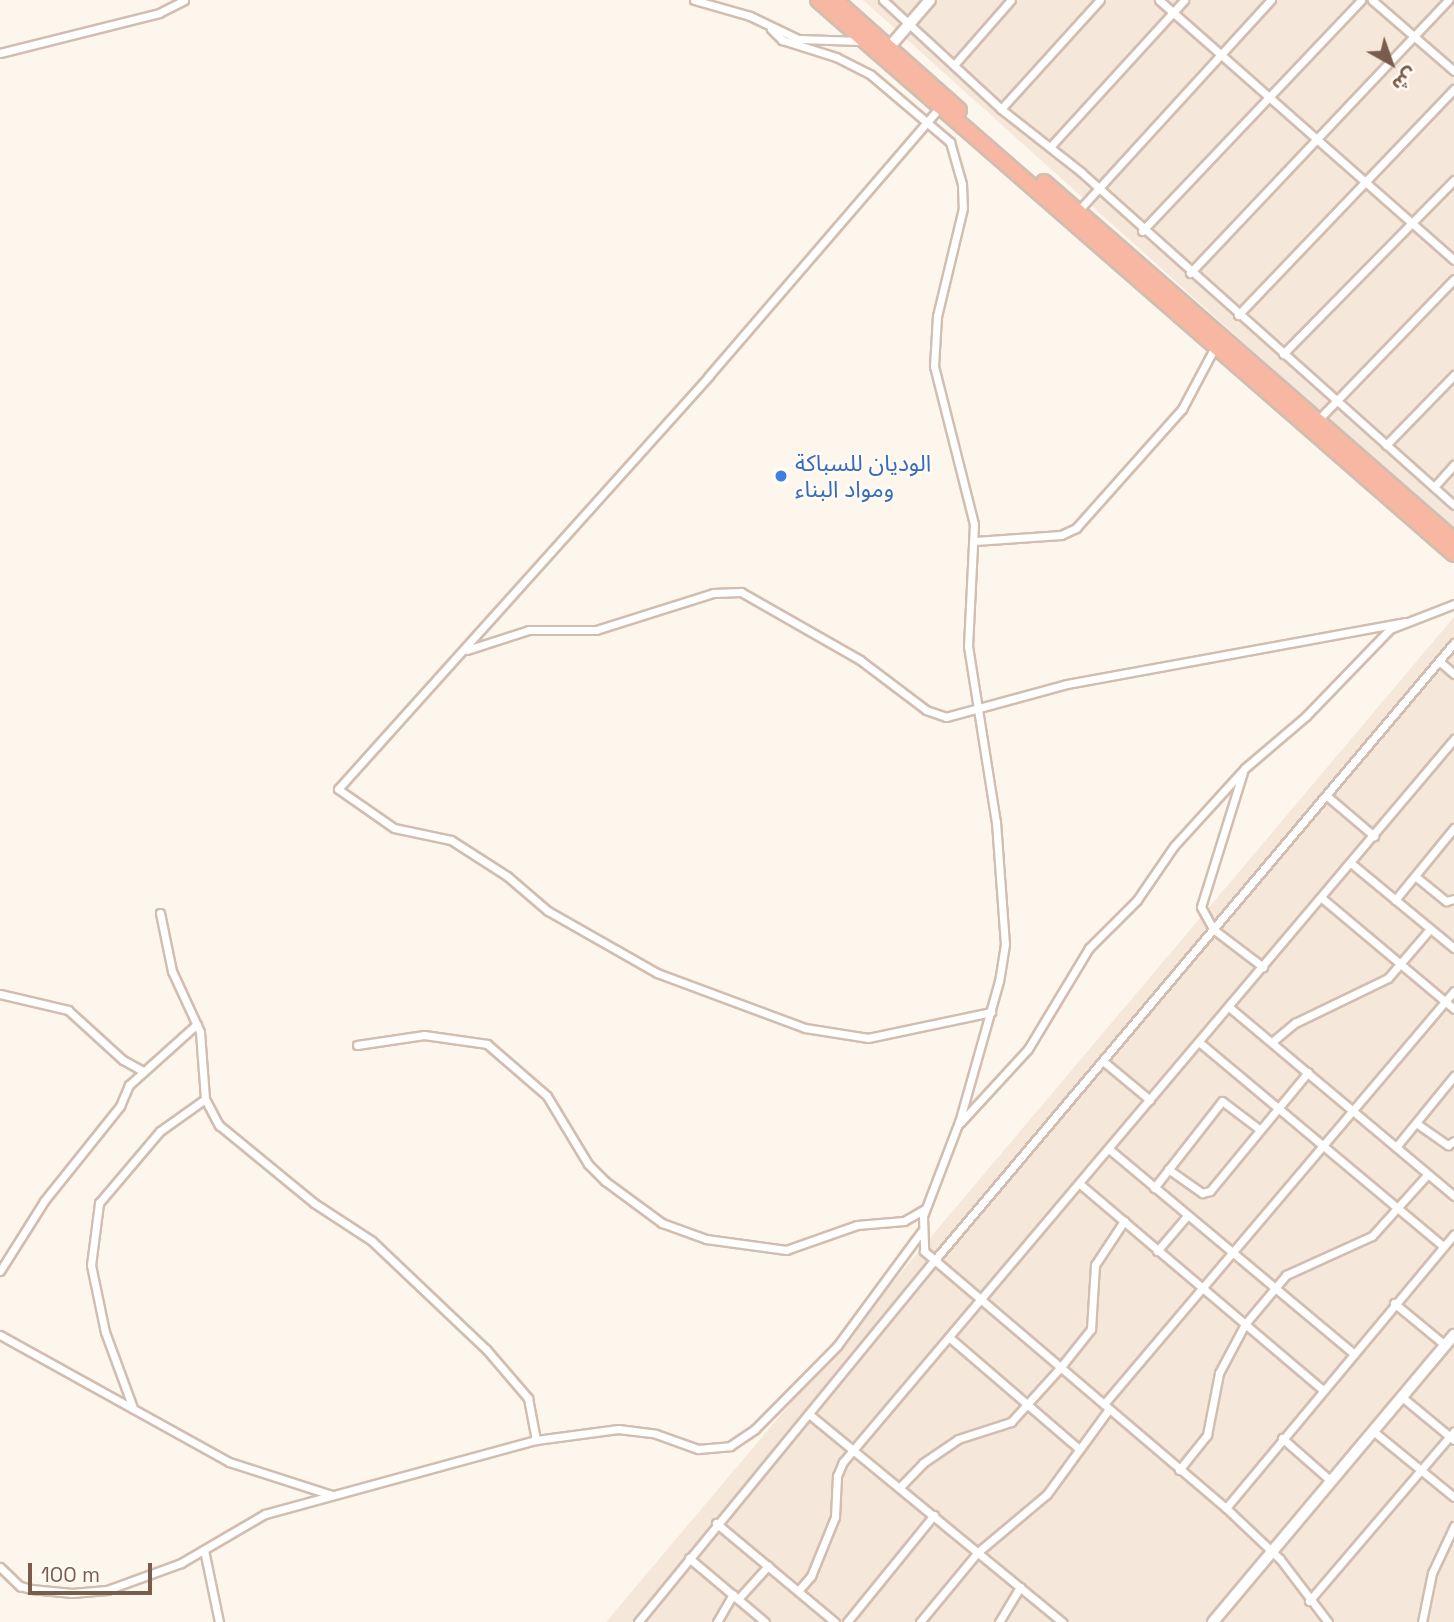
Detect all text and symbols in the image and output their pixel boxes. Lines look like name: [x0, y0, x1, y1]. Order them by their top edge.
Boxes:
north arrow: [1356, 28, 1426, 98]
text: ش: [1387, 62, 1423, 97]
place label: الوديان للسباكة ومواد البناء: [795, 449, 931, 503]
marker: الوديان للسباكة ومواد البناء: [773, 468, 789, 484]
scale bar: [32, 1548, 156, 1592]
text: 100 m: [41, 1561, 100, 1588]

